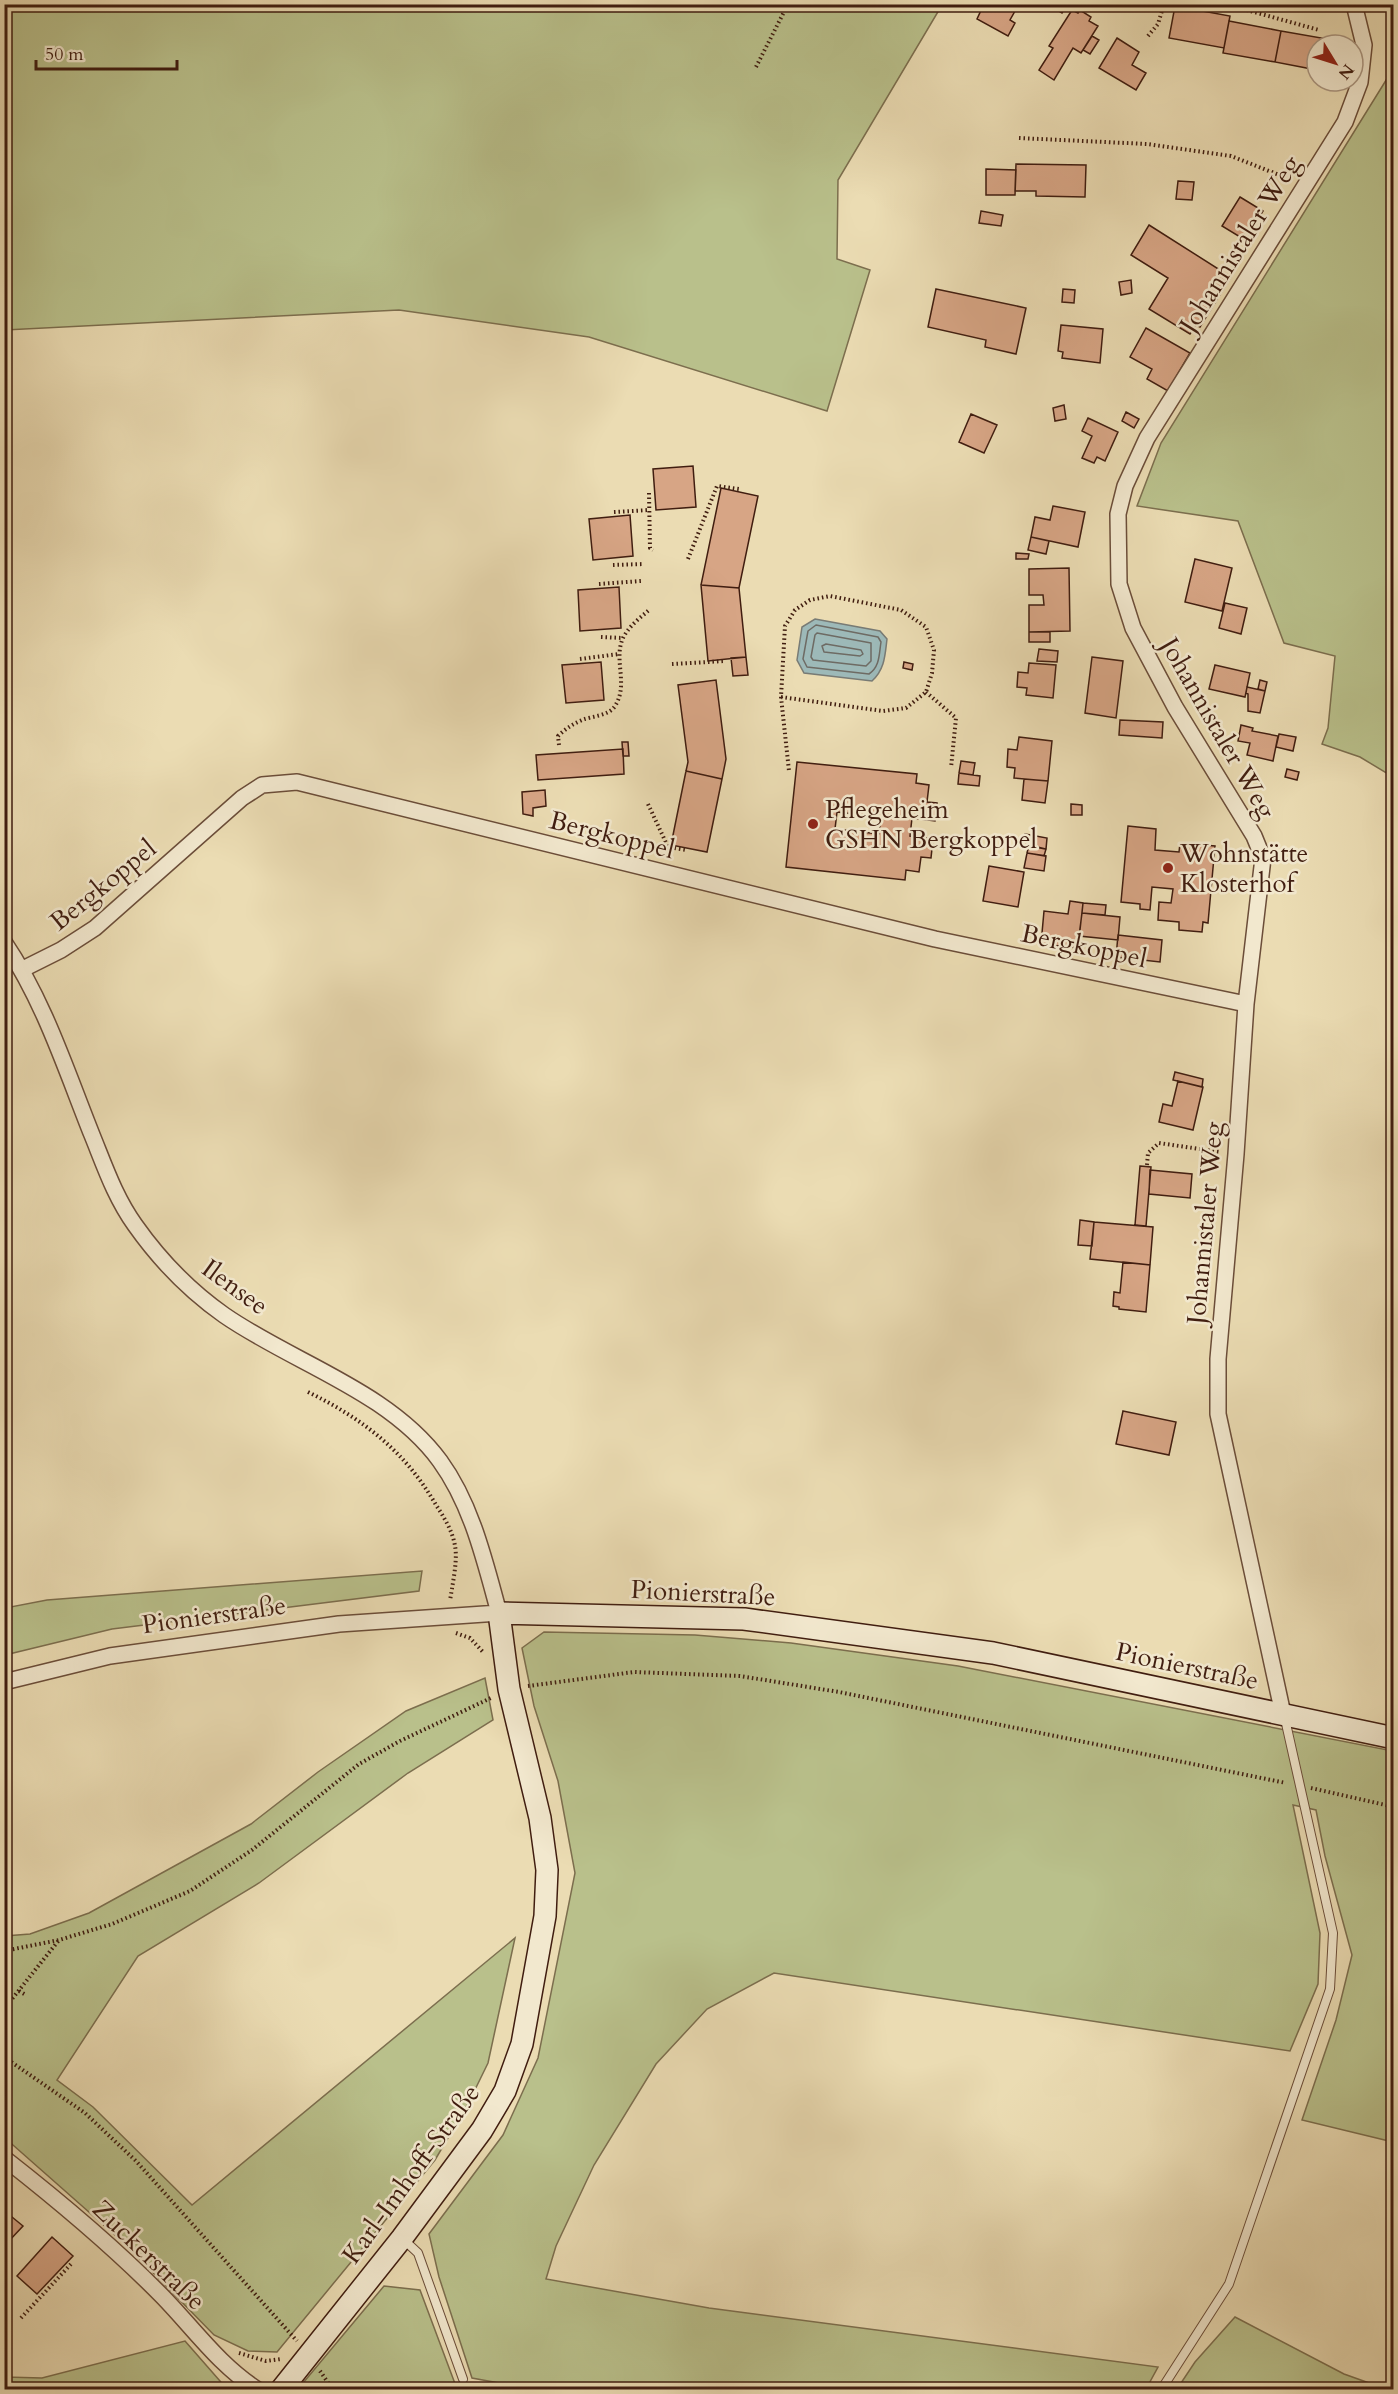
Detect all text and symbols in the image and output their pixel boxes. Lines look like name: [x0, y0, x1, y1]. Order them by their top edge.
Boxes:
scale bar: [36, 33, 177, 71]
north arrow: [1305, 33, 1365, 93]
text: 50 m: [45, 42, 84, 67]
text: N: [1333, 59, 1359, 84]
street label: Johannistaler Weg: [1169, 148, 1309, 343]
street label: Johannistaler Weg: [1150, 628, 1284, 825]
place label: Pflegeheim GSHN Bergkoppel: [825, 792, 1037, 857]
street label: Bergkoppel: [546, 803, 679, 868]
marker: Pflegeheim GSHN Bergkoppel: [806, 817, 820, 831]
street label: Bergkoppel: [42, 831, 164, 939]
place label: Wohnstätte Klosterhof: [1179, 836, 1308, 901]
marker: Wohnstätte Klosterhof: [1161, 861, 1175, 875]
street label: Bergkoppel: [1018, 916, 1150, 976]
street label: Johannistaler Weg: [1178, 1120, 1231, 1330]
street label: Ilensee: [195, 1251, 275, 1323]
street label: Pionierstraße: [630, 1572, 776, 1614]
street label: Pionierstraße: [140, 1588, 288, 1642]
street label: Pionierstraße: [1112, 1634, 1262, 1698]
street label: Karl-Imhoff-Straße: [334, 2077, 488, 2271]
street label: Zuckerstraße: [85, 2192, 213, 2318]

